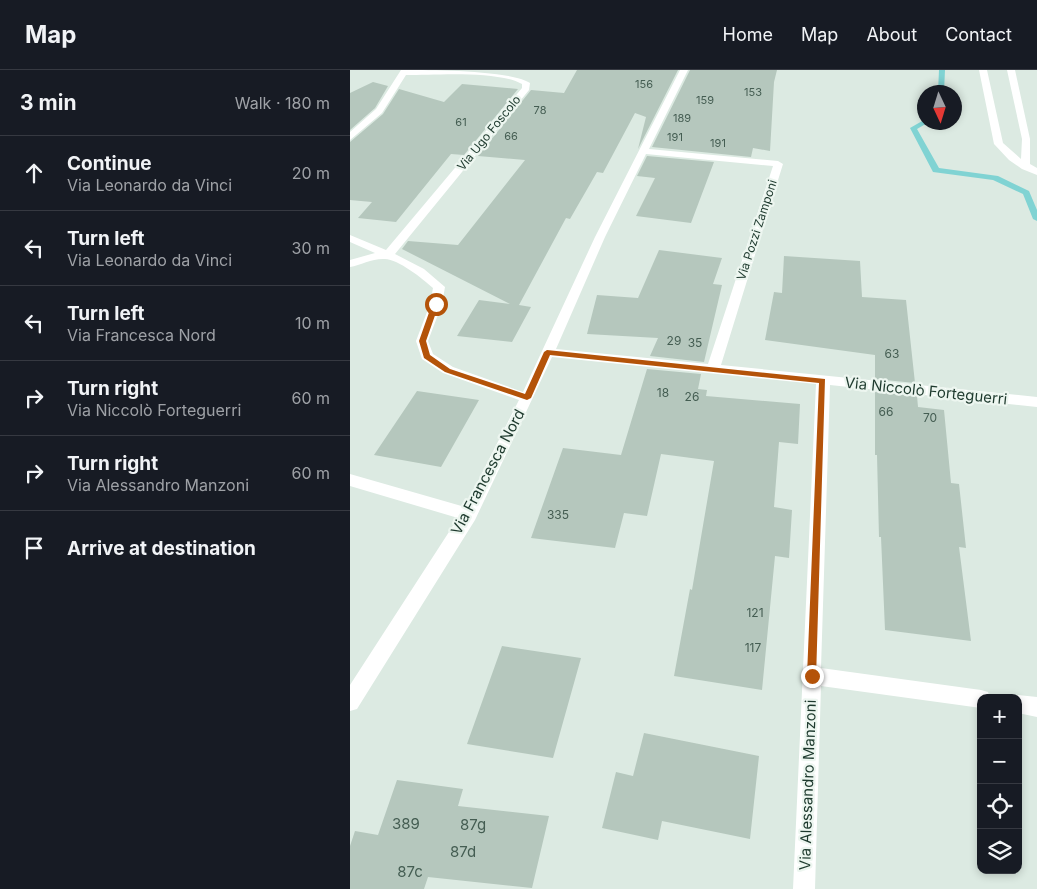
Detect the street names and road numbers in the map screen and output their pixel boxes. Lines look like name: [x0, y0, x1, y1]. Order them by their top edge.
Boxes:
street label: Via Ugo Foscolo: [454, 92, 524, 173]
street label: Via Pozzi Zamponi: [733, 178, 780, 282]
street label: Via Niccolò Forteguerri: [844, 373, 1008, 408]
street label: Via Francesca Nord: [446, 406, 529, 538]
street label: Via Alessandro Manzoni: [795, 699, 820, 871]

